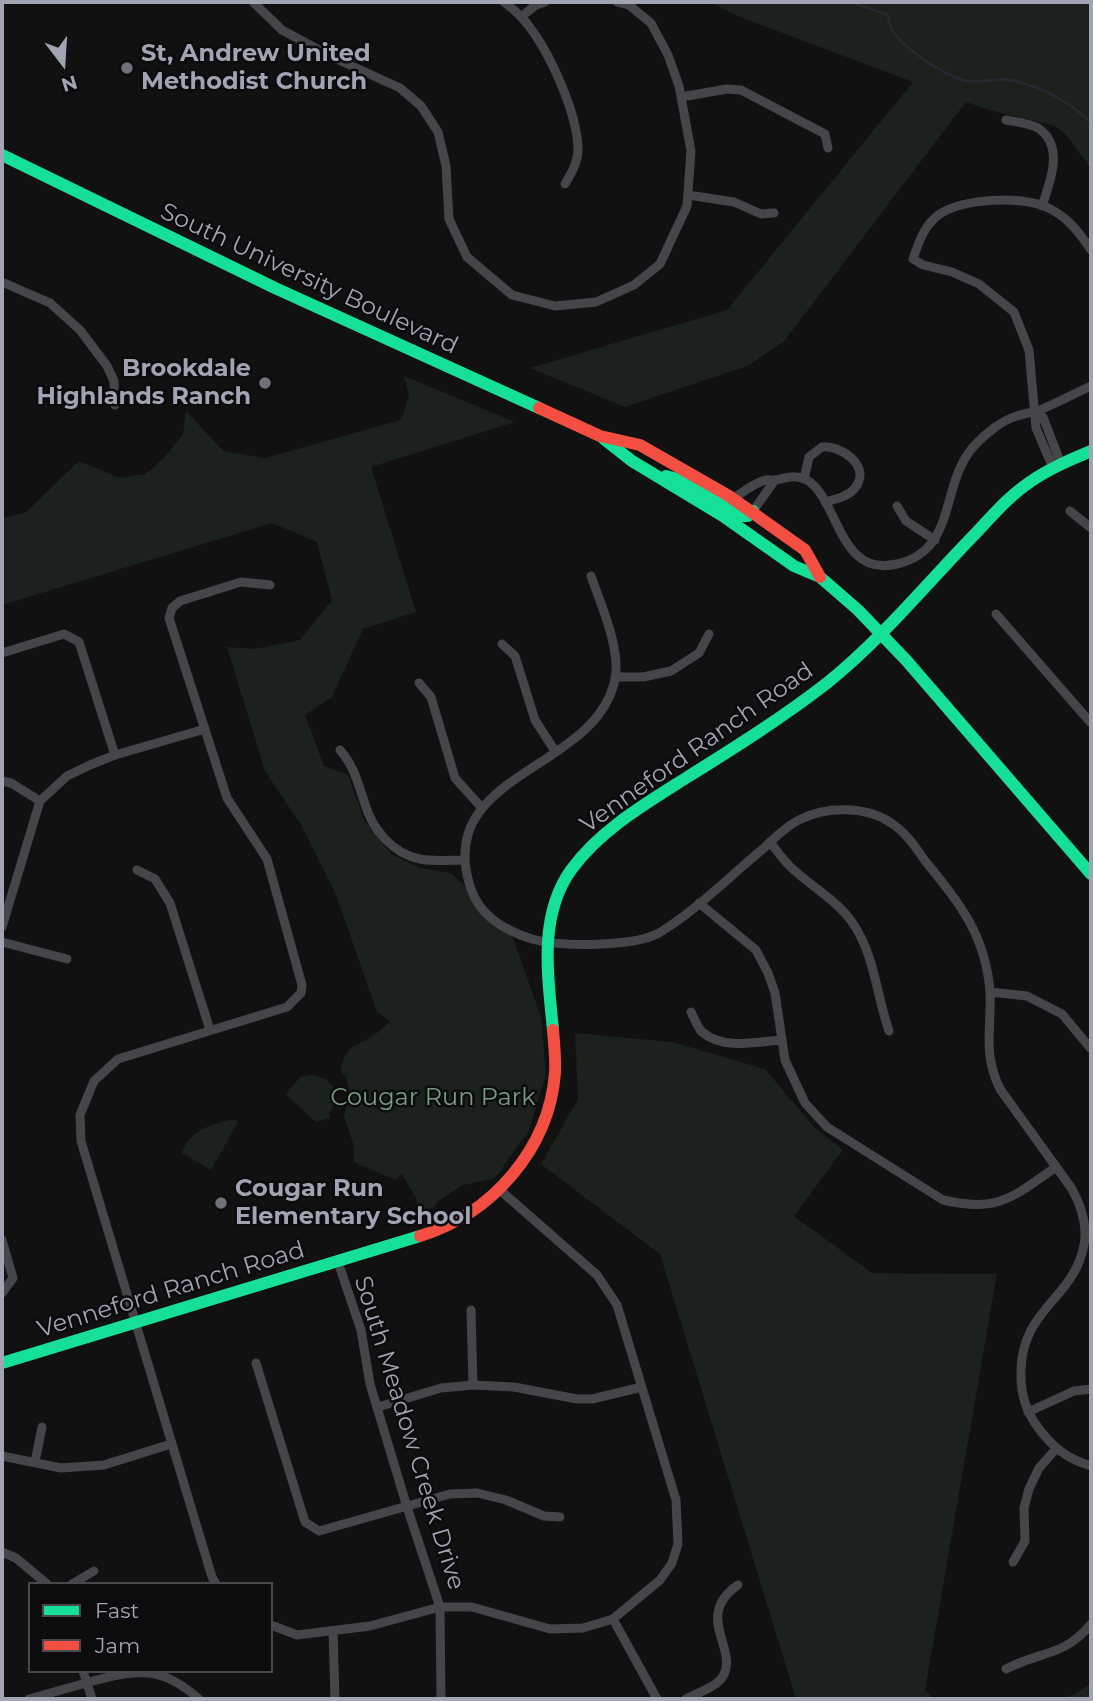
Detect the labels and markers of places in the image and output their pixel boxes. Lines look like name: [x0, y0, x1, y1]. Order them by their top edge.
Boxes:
place label: St, Andrew United Methodist Church: [141, 40, 371, 96]
marker: St, Andrew United Methodist Church: [119, 60, 135, 76]
place label: Brookdale Highlands Ranch: [36, 355, 251, 411]
marker: Brookdale Highlands Ranch: [257, 375, 273, 391]
place label: Cougar Run Elementary School: [235, 1175, 472, 1231]
marker: Cougar Run Elementary School: [213, 1195, 229, 1211]

